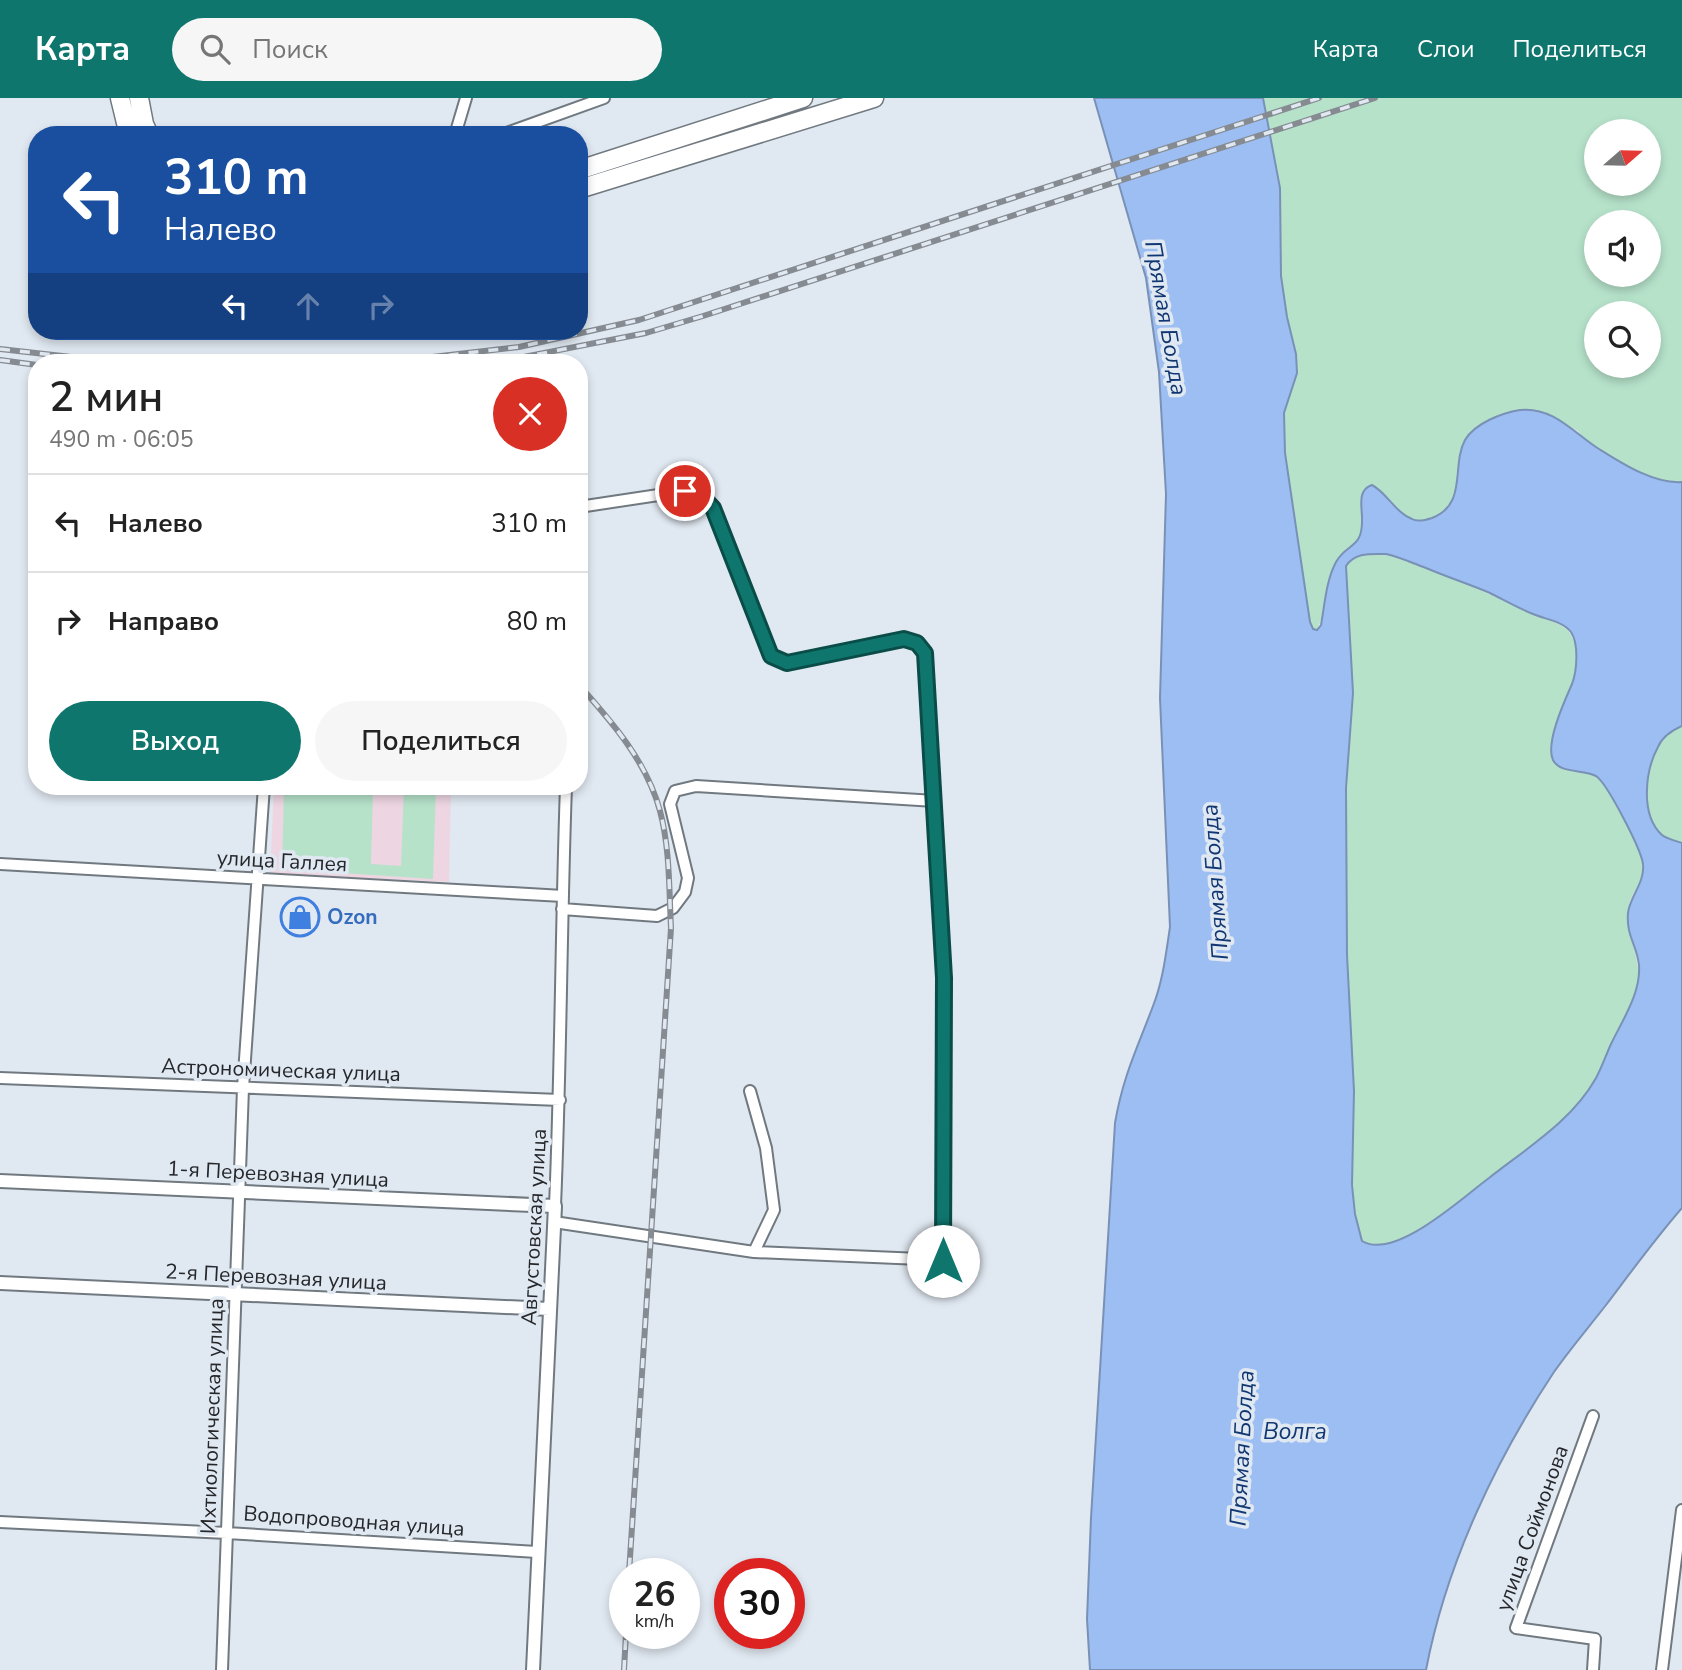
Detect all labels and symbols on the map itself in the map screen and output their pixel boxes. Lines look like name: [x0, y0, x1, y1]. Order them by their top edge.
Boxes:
north arrow: [1584, 119, 1661, 196]
water label: Прямая Болда: [1137, 238, 1195, 398]
pin: [655, 461, 715, 521]
water label: Прямая Болда: [1194, 803, 1236, 961]
street label: улица Галлея: [216, 844, 348, 878]
shop icon: Ozon: [279, 896, 321, 938]
place label: Ozon: [327, 903, 378, 931]
street label: Астрономическая улица: [161, 1052, 401, 1088]
street label: Августовская улица: [515, 1128, 553, 1326]
street label: 1-я Перевозная улица: [166, 1154, 390, 1194]
position arrow: [906, 1224, 980, 1298]
street label: 2-я Перевозная улица: [164, 1257, 388, 1297]
street label: Ихтиологическая улица: [194, 1298, 230, 1534]
water label: Прямая Болда: [1222, 1369, 1262, 1527]
water label: Волга: [1263, 1416, 1327, 1447]
street label: улица Соймонова: [1489, 1441, 1575, 1615]
street label: Водопроводная улица: [242, 1499, 466, 1543]
speed limit sign: 30: [714, 1558, 805, 1649]

